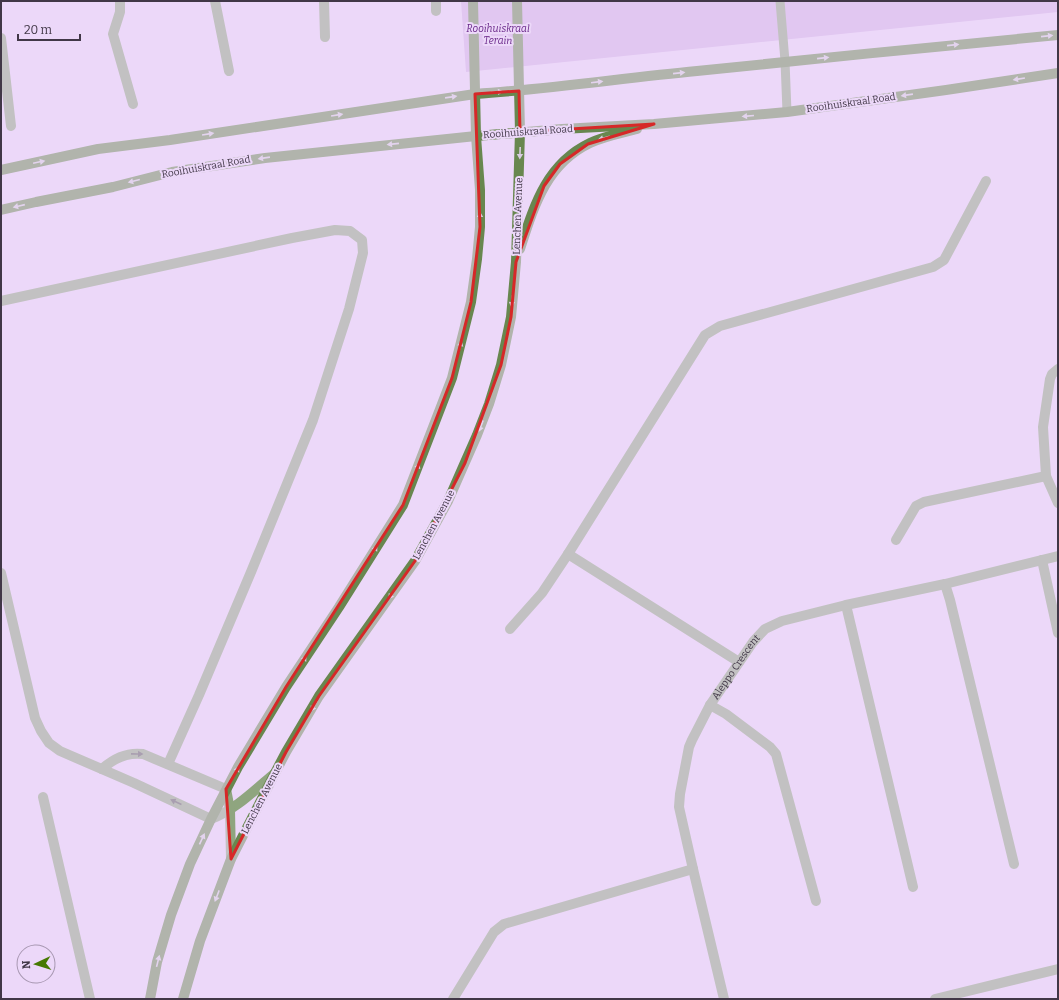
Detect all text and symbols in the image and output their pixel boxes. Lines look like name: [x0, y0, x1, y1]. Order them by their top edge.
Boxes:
scale bar: [18, 16, 80, 42]
text: 20 m: [24, 23, 53, 37]
park label: Rooihuiskraal Terain: [466, 23, 530, 47]
one-way arrow: [1041, 33, 1053, 40]
one-way arrow: [947, 42, 959, 49]
one-way arrow: [817, 54, 829, 61]
one-way arrow: [673, 69, 685, 76]
one-way arrow: [1013, 76, 1026, 82]
one-way arrow: [591, 78, 603, 85]
one-way arrow: [491, 89, 503, 96]
street label: Rooihuiskraal Road: [806, 91, 896, 115]
one-way arrow: [901, 92, 913, 98]
one-way arrow: [445, 94, 457, 100]
one-way arrow: [331, 112, 343, 118]
one-way arrow: [742, 112, 754, 119]
street label: Rooihuiskraal Road: [483, 123, 573, 141]
one-way arrow: [202, 131, 214, 137]
one-way arrow: [597, 136, 610, 142]
one-way arrow: [387, 141, 399, 148]
one-way arrow: [516, 147, 523, 159]
street label: Rooihuiskraal Road: [161, 153, 251, 181]
one-way arrow: [258, 155, 270, 161]
one-way arrow: [33, 159, 45, 165]
street label: Lenchen Avenue: [511, 177, 525, 255]
one-way arrow: [128, 179, 140, 185]
one-way arrow: [12, 203, 25, 209]
one-way arrow: [477, 211, 483, 224]
one-way arrow: [509, 295, 516, 307]
one-way arrow: [458, 340, 464, 353]
one-way arrow: [477, 421, 483, 433]
one-way arrow: [415, 462, 421, 474]
street label: Lenchen Avenue: [411, 488, 457, 562]
one-way arrow: [370, 546, 377, 557]
one-way arrow: [388, 589, 396, 600]
street label: Aleppo Crescent: [709, 632, 763, 702]
one-way arrow: [300, 655, 307, 667]
one-way arrow: [310, 700, 317, 711]
one-way arrow: [131, 751, 144, 757]
street label: Lenchen Avenue: [239, 762, 285, 836]
one-way arrow: [232, 766, 239, 777]
one-way arrow: [170, 799, 181, 805]
one-way arrow: [199, 833, 205, 844]
one-way arrow: [214, 890, 220, 902]
north arrow: [16, 944, 56, 984]
one-way arrow: [155, 955, 161, 967]
text: N: [20, 959, 33, 969]

